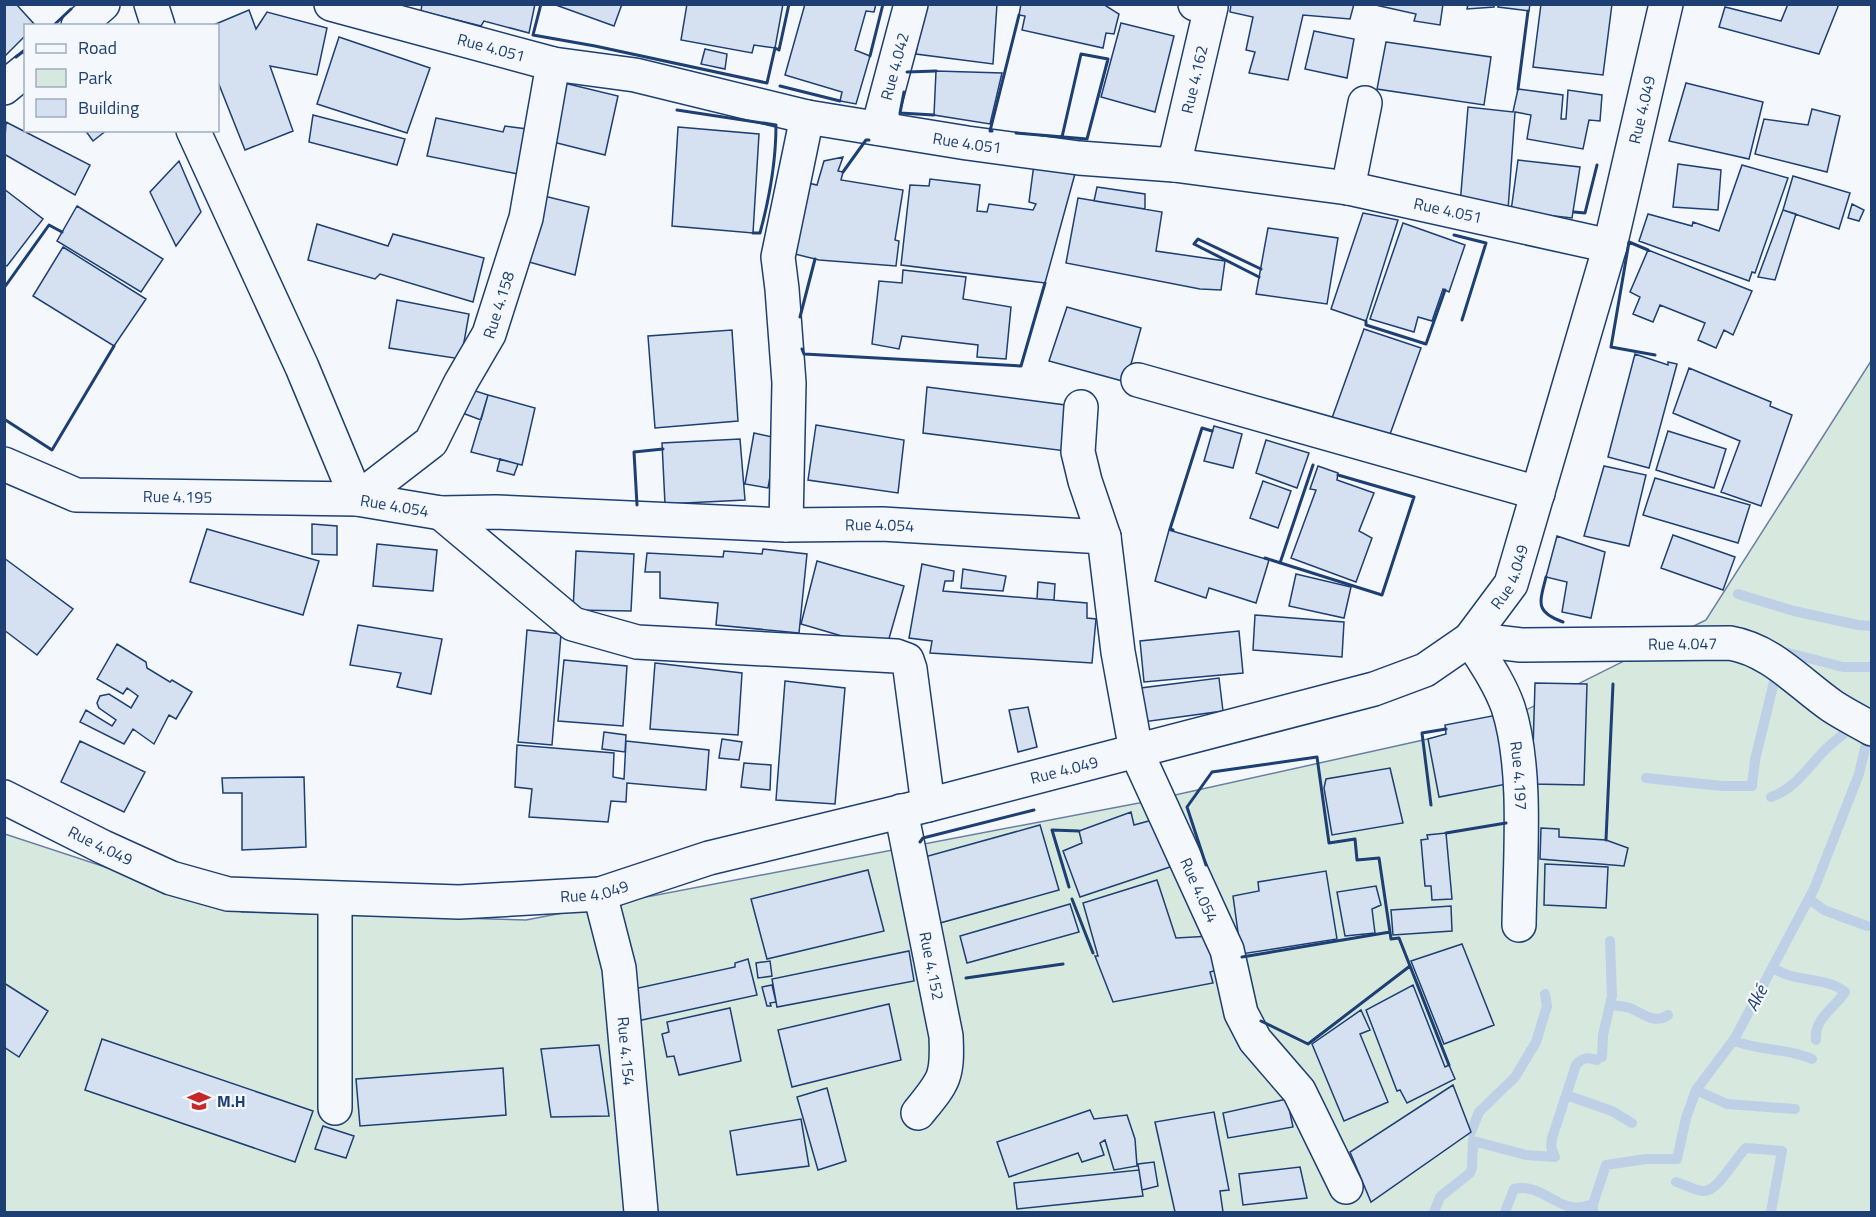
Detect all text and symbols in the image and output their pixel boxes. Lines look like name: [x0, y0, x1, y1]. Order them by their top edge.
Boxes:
legend: [24, 24, 219, 132]
street label: Rue 4.051: [455, 27, 528, 68]
street label: Rue 4.042: [874, 30, 915, 103]
text: Road: [78, 34, 117, 61]
street label: Rue 4.162: [1174, 43, 1214, 116]
text: Park: [78, 64, 113, 91]
street label: Rue 4.049: [1622, 73, 1661, 146]
text: Building: [78, 94, 139, 121]
street label: Rue 4.051: [931, 126, 1003, 160]
street label: Rue 4.051: [1412, 191, 1484, 229]
street label: Rue 4.158: [476, 268, 520, 342]
street label: Rue 4.195: [143, 484, 212, 509]
street label: Rue 4.054: [358, 488, 431, 523]
street label: Rue 4.054: [845, 512, 915, 538]
street label: Rue 4.049: [1484, 541, 1534, 614]
street label: Rue 4.047: [1648, 631, 1717, 656]
street label: Rue 4.197: [1504, 739, 1533, 811]
street label: Rue 4.049: [1028, 749, 1101, 790]
street label: Rue 4.049: [64, 819, 137, 871]
street label: Rue 4.054: [1174, 853, 1225, 926]
street label: Rue 4.049: [560, 873, 632, 908]
street label: Rue 4.152: [913, 930, 951, 1002]
water label: Aké: [1738, 979, 1775, 1016]
street label: Rue 4.154: [611, 1016, 642, 1087]
school or university icon: M.H: [186, 1088, 212, 1114]
place label: M.H: [217, 1089, 246, 1113]

